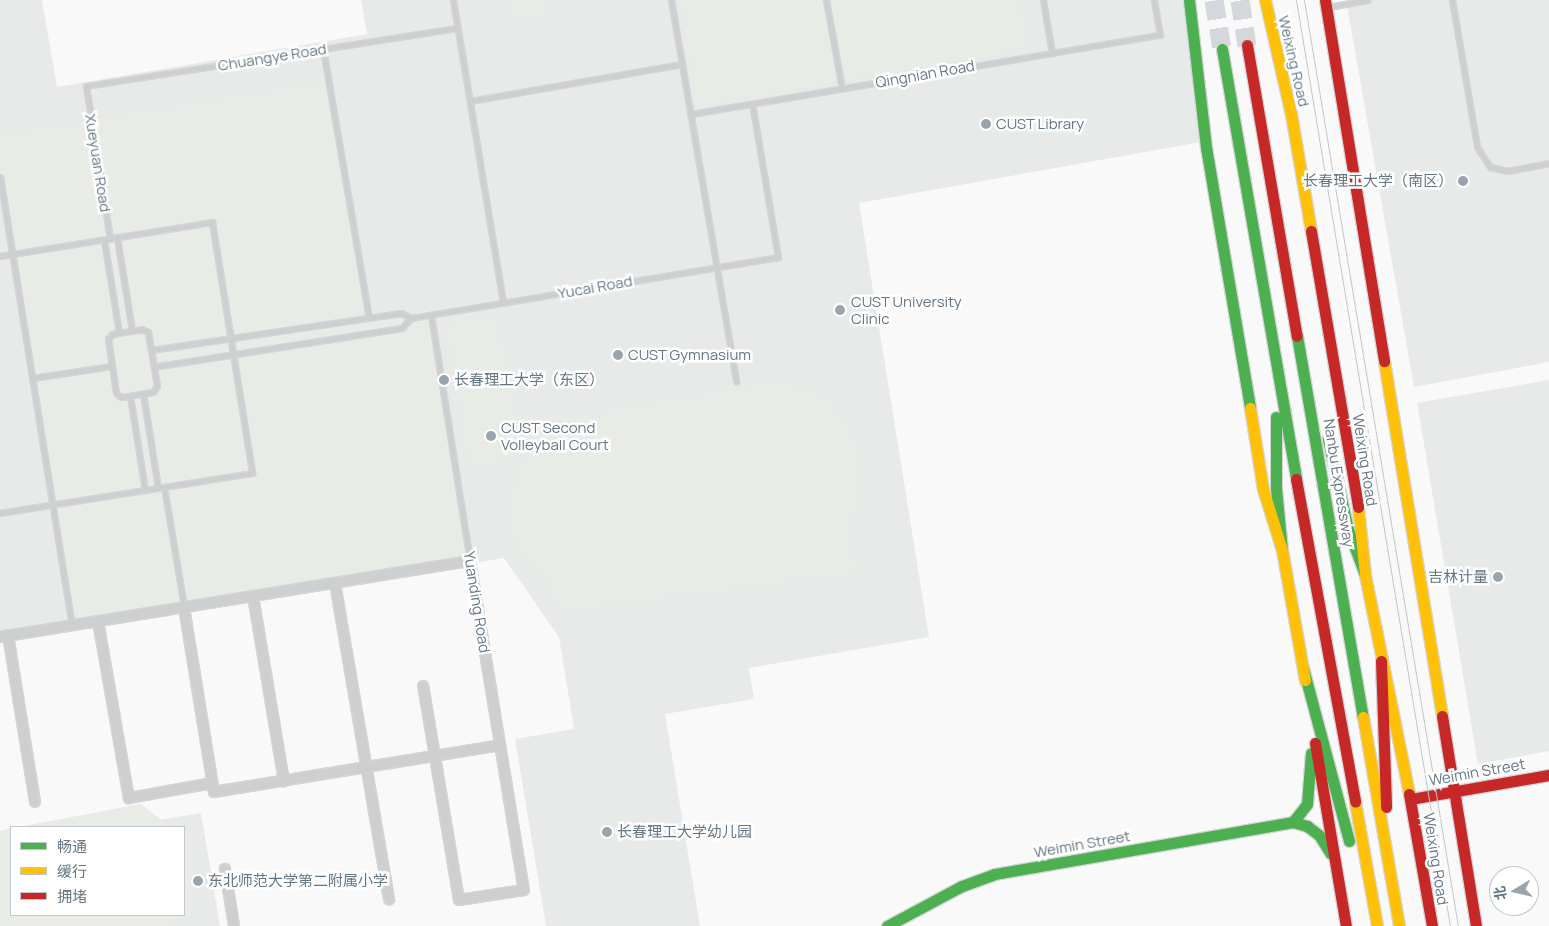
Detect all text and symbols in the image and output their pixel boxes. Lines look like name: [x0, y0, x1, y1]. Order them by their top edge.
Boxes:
street label: Weixing Road: [1275, 14, 1313, 108]
street label: Chuangye Road: [216, 40, 328, 74]
street label: Qingnian Road: [874, 56, 976, 92]
street label: Xueyuan Road: [81, 113, 115, 213]
place label: CUST Library: [996, 115, 1085, 133]
marker: CUST Library: [980, 118, 992, 130]
place label: 长春理工大学（南区）: [1303, 172, 1453, 190]
marker: 长春理工大学（南区）: [1457, 175, 1469, 187]
street label: Yucai Road: [556, 272, 634, 302]
place label: CUST University Clinic: [851, 292, 962, 327]
marker: CUST University Clinic: [833, 303, 847, 317]
place label: CUST Gymnasium: [628, 346, 751, 364]
marker: CUST Gymnasium: [612, 349, 624, 361]
place label: 长春理工大学（东区）: [454, 371, 604, 389]
marker: 长春理工大学（东区）: [438, 374, 450, 386]
street label: Weixing Road: [1349, 413, 1381, 507]
street label: Nanbu Expressway: [1320, 417, 1358, 549]
place label: CUST Second Volleyball Court: [501, 418, 609, 453]
marker: CUST Second Volleyball Court: [485, 430, 497, 442]
street label: Yuanding Road: [460, 550, 494, 654]
place label: 吉林计量: [1428, 568, 1488, 586]
marker: 吉林计量: [1492, 571, 1504, 583]
street label: Weimin Street: [1427, 755, 1527, 789]
street label: Weixing Road: [1420, 812, 1452, 906]
place label: 长春理工大学幼儿园: [617, 823, 752, 841]
legend: [10, 826, 185, 916]
marker: 长春理工大学幼儿园: [601, 826, 613, 838]
street label: Weimin Street: [1032, 827, 1132, 861]
text: 畅通: [57, 836, 87, 857]
text: 缓行: [57, 861, 87, 882]
north arrow: [1489, 866, 1539, 916]
place label: 东北师范大学第二附属小学: [208, 872, 388, 890]
marker: 东北师范大学第二附属小学: [192, 875, 204, 887]
text: 北: [1489, 885, 1510, 902]
text: 拥堵: [57, 886, 87, 907]

